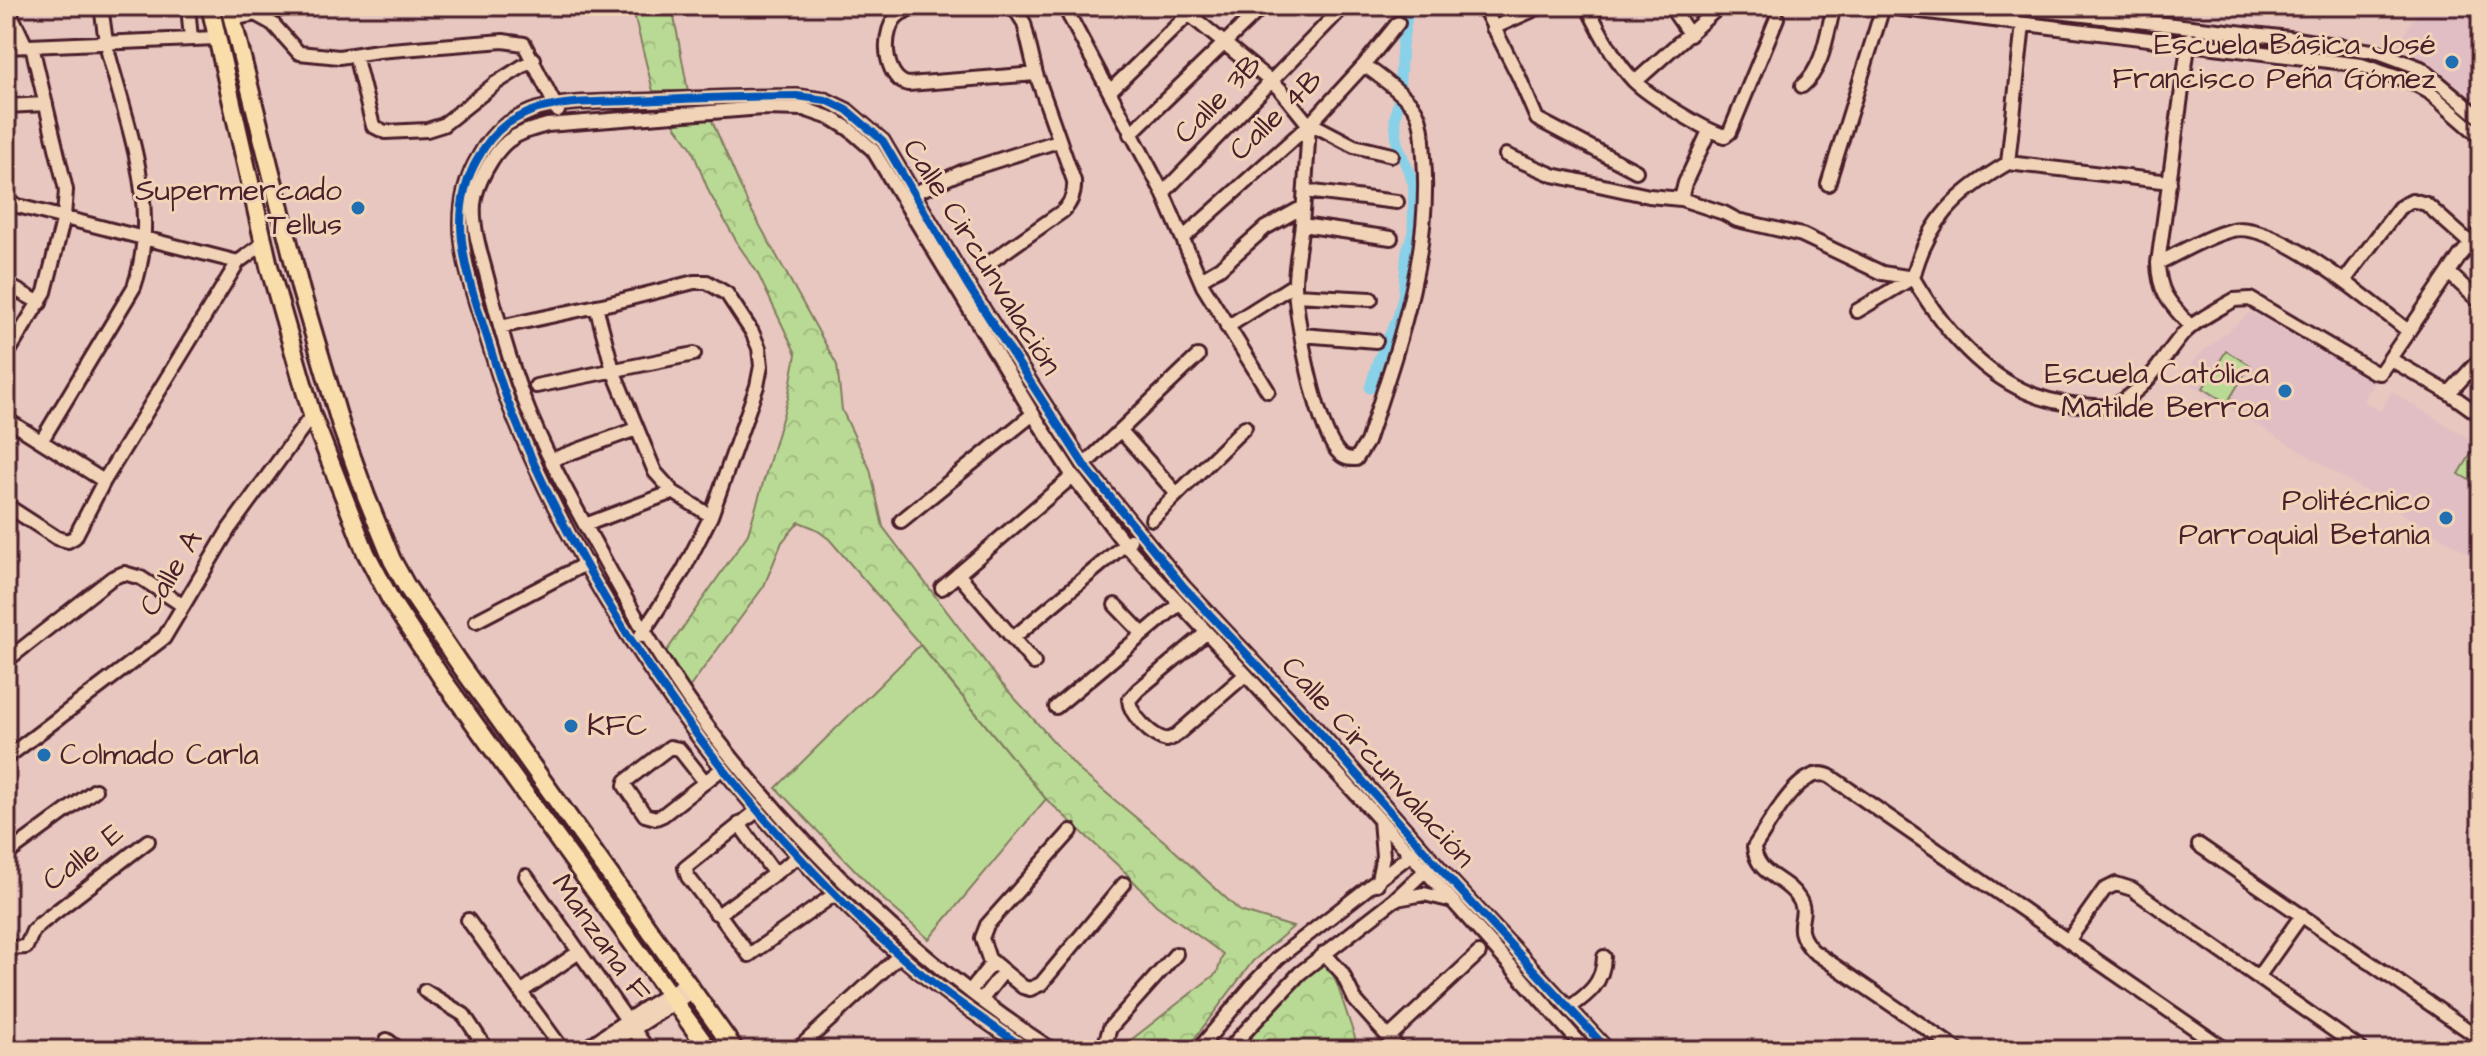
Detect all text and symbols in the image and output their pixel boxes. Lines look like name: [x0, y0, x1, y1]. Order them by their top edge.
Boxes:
place label: Escuela Básica José Francisco Peña Gómez: [2112, 24, 2436, 100]
street label: Calle 3B: [1164, 45, 1272, 153]
marker: Escuela Básica José Francisco Peña Gómez: [2443, 53, 2461, 71]
street label: Calle 4B: [1220, 60, 1332, 170]
street label: Calle Circunvalación: [892, 131, 1072, 383]
place label: Supermercado Tellus: [135, 170, 342, 246]
marker: Supermercado Tellus: [349, 199, 367, 217]
place label: Escuela Católica Matilde Berroa: [2045, 353, 2269, 429]
marker: Escuela Católica Matilde Berroa: [2276, 382, 2294, 400]
place label: Politécnico Parroquial Betania: [2179, 480, 2430, 556]
marker: Politécnico Parroquial Betania: [2437, 509, 2455, 527]
street label: Calle A: [129, 522, 213, 624]
street label: Calle Circunvalación: [1271, 647, 1485, 877]
place label: KFC: [587, 705, 647, 747]
marker: KFC: [562, 717, 580, 735]
place label: Colmado Carla: [60, 734, 259, 776]
marker: Colmado Carla: [35, 746, 53, 764]
street label: Calle E: [34, 812, 133, 901]
street label: Manzana F: [541, 865, 661, 1011]

